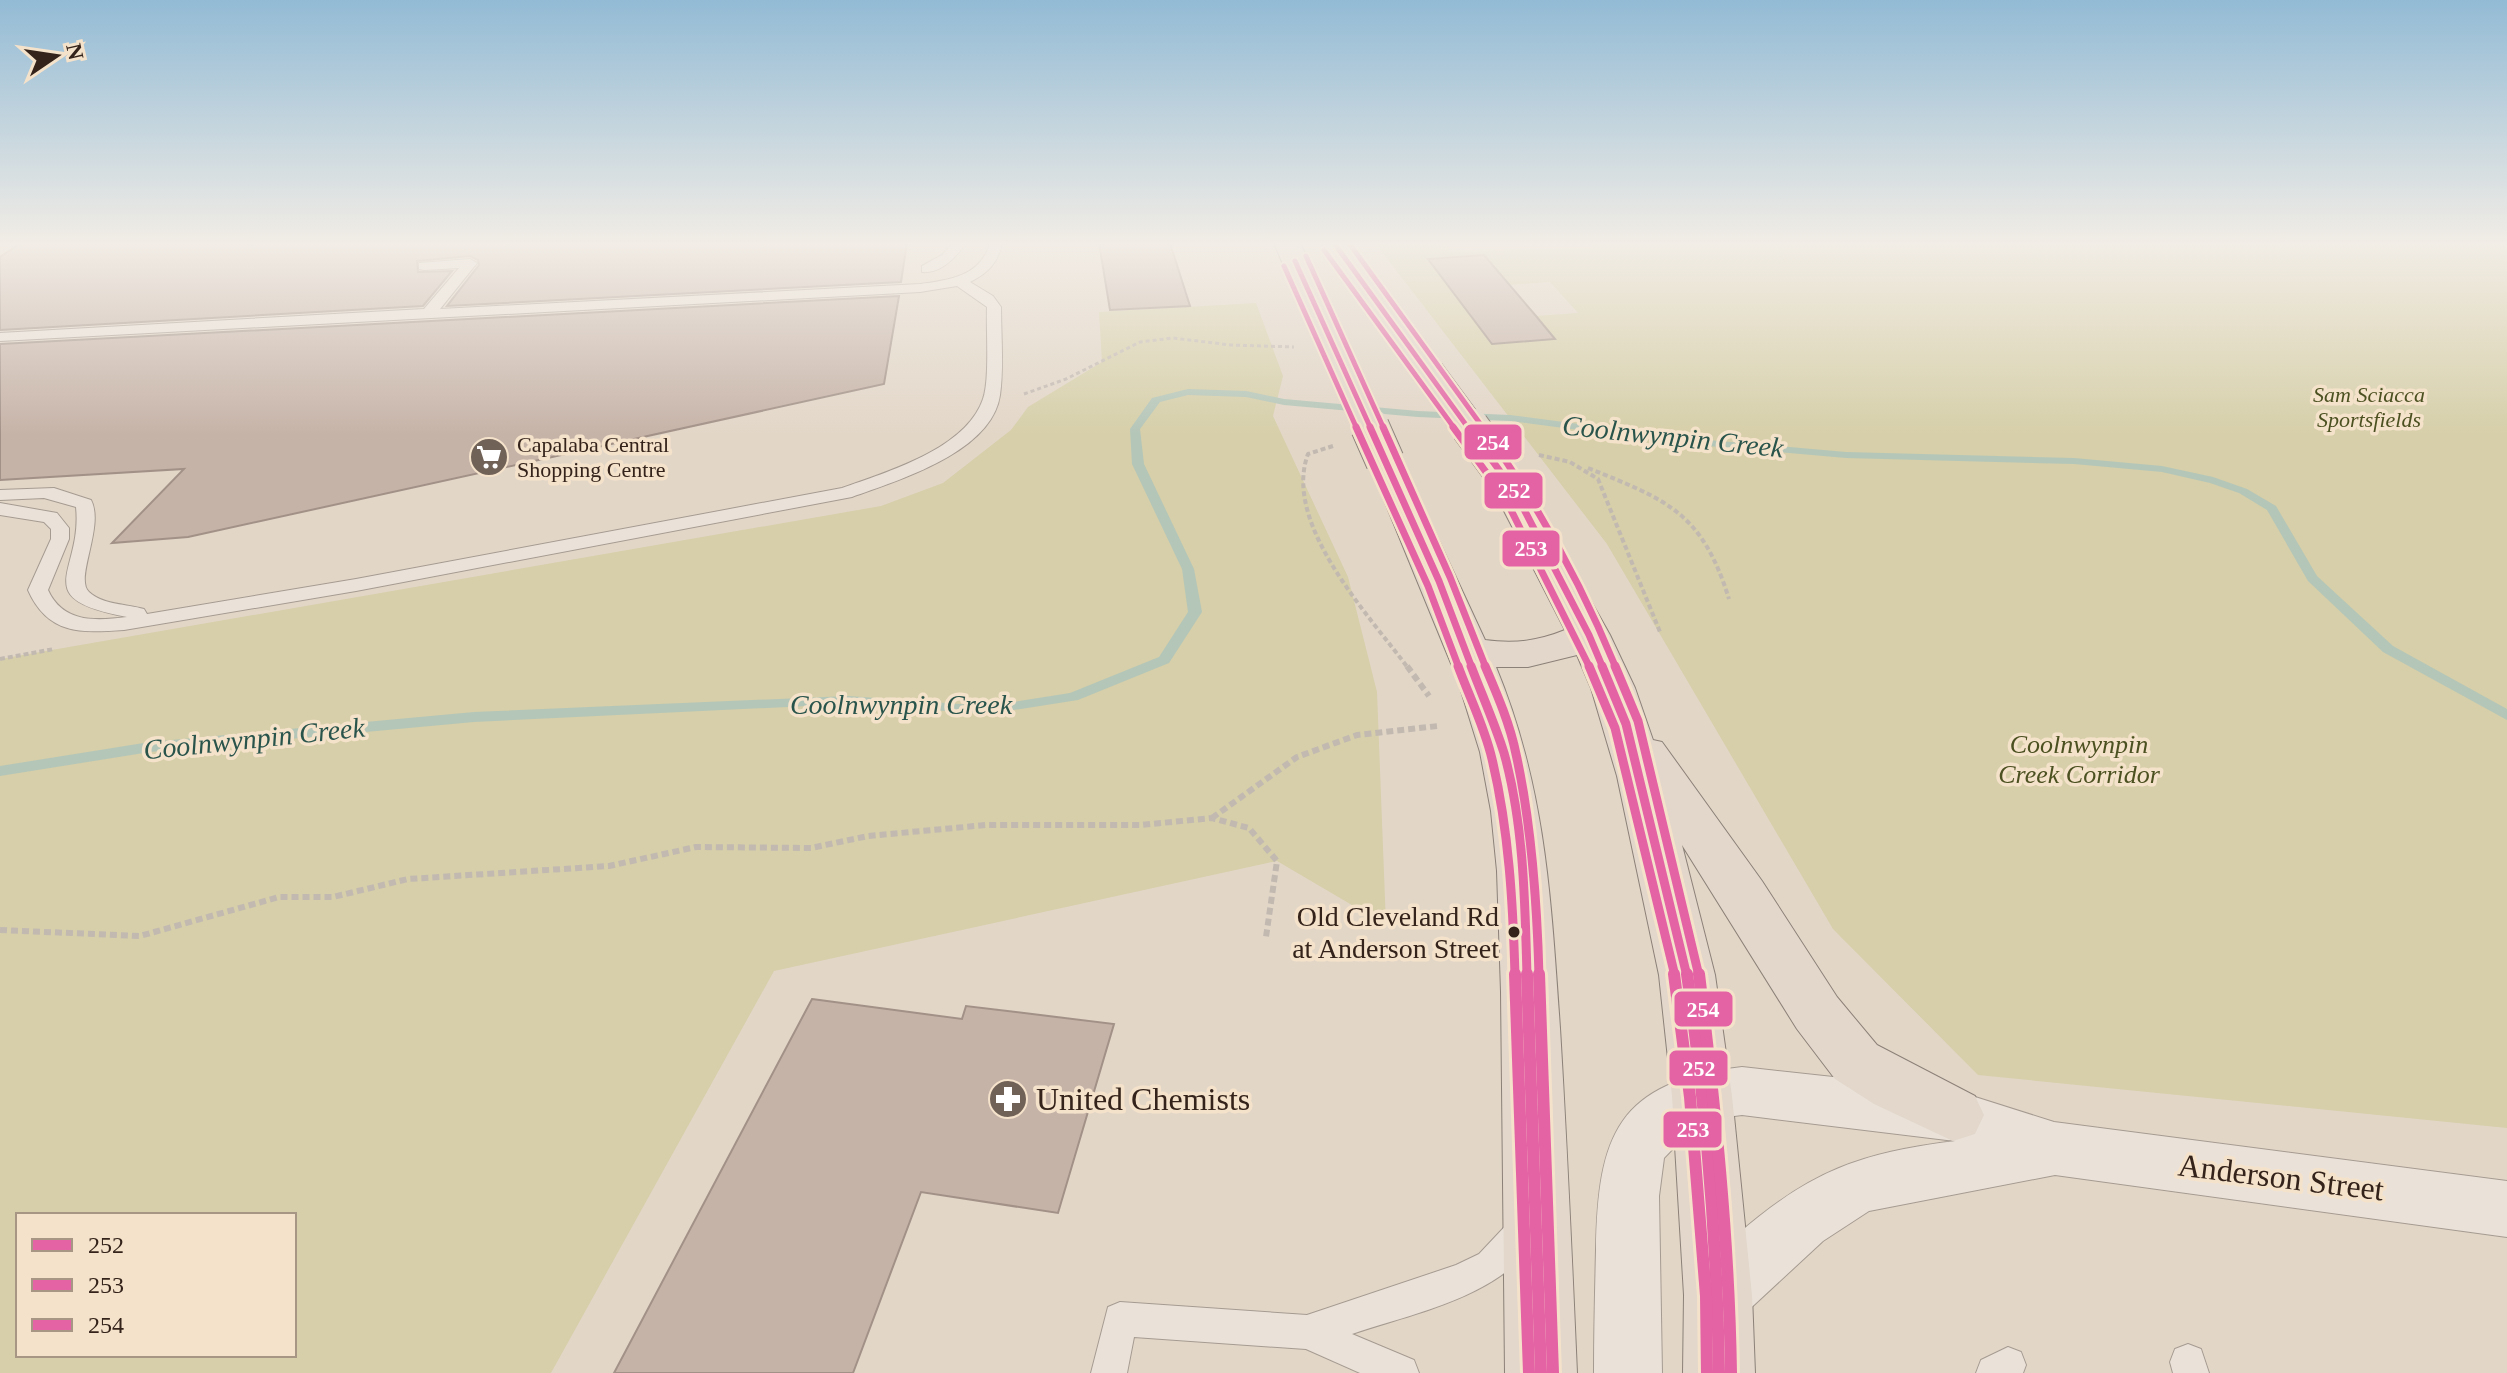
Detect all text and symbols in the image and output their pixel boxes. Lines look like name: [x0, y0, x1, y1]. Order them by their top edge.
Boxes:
north arrow: [16, 16, 96, 96]
text: N: [61, 41, 89, 62]
park label: Sam Sciacca Sportsfields: [2313, 382, 2425, 432]
water label: Coolnwynpin Creek: [1561, 409, 1786, 464]
line badge: 254: [1463, 423, 1523, 461]
text: 254: [1477, 430, 1510, 455]
place label: Capalaba Central Shopping Centre: [517, 432, 669, 482]
supermarket icon: Capalaba Central Shopping Centre: [468, 436, 510, 478]
line badge: 252: [1483, 471, 1544, 510]
text: 252: [1498, 478, 1531, 503]
line badge: 253: [1501, 529, 1561, 568]
text: 253: [1515, 536, 1548, 561]
water label: Coolnwynpin Creek: [790, 689, 1013, 720]
water label: Coolnwynpin Creek: [142, 711, 367, 766]
park label: Coolnwynpin Creek Corridor: [1998, 730, 2161, 789]
place label: Old Cleveland Rd at Anderson Street: [1292, 901, 1499, 964]
marker: Old Cleveland Rd at Anderson Street: [1506, 924, 1522, 940]
line badge: 254: [1673, 990, 1734, 1028]
text: 254: [1687, 997, 1720, 1022]
line badge: 252: [1668, 1049, 1729, 1087]
text: 252: [1683, 1056, 1716, 1081]
pharmacy icon: United Chemists: [987, 1078, 1029, 1120]
place label: United Chemists: [1036, 1081, 1250, 1117]
line badge: 253: [1662, 1110, 1723, 1149]
text: 253: [1677, 1117, 1710, 1142]
street label: Anderson Street: [2176, 1147, 2386, 1207]
legend: [16, 1213, 296, 1357]
text: 252: [88, 1232, 124, 1258]
text: 253: [88, 1272, 124, 1298]
text: 254: [88, 1312, 124, 1338]

